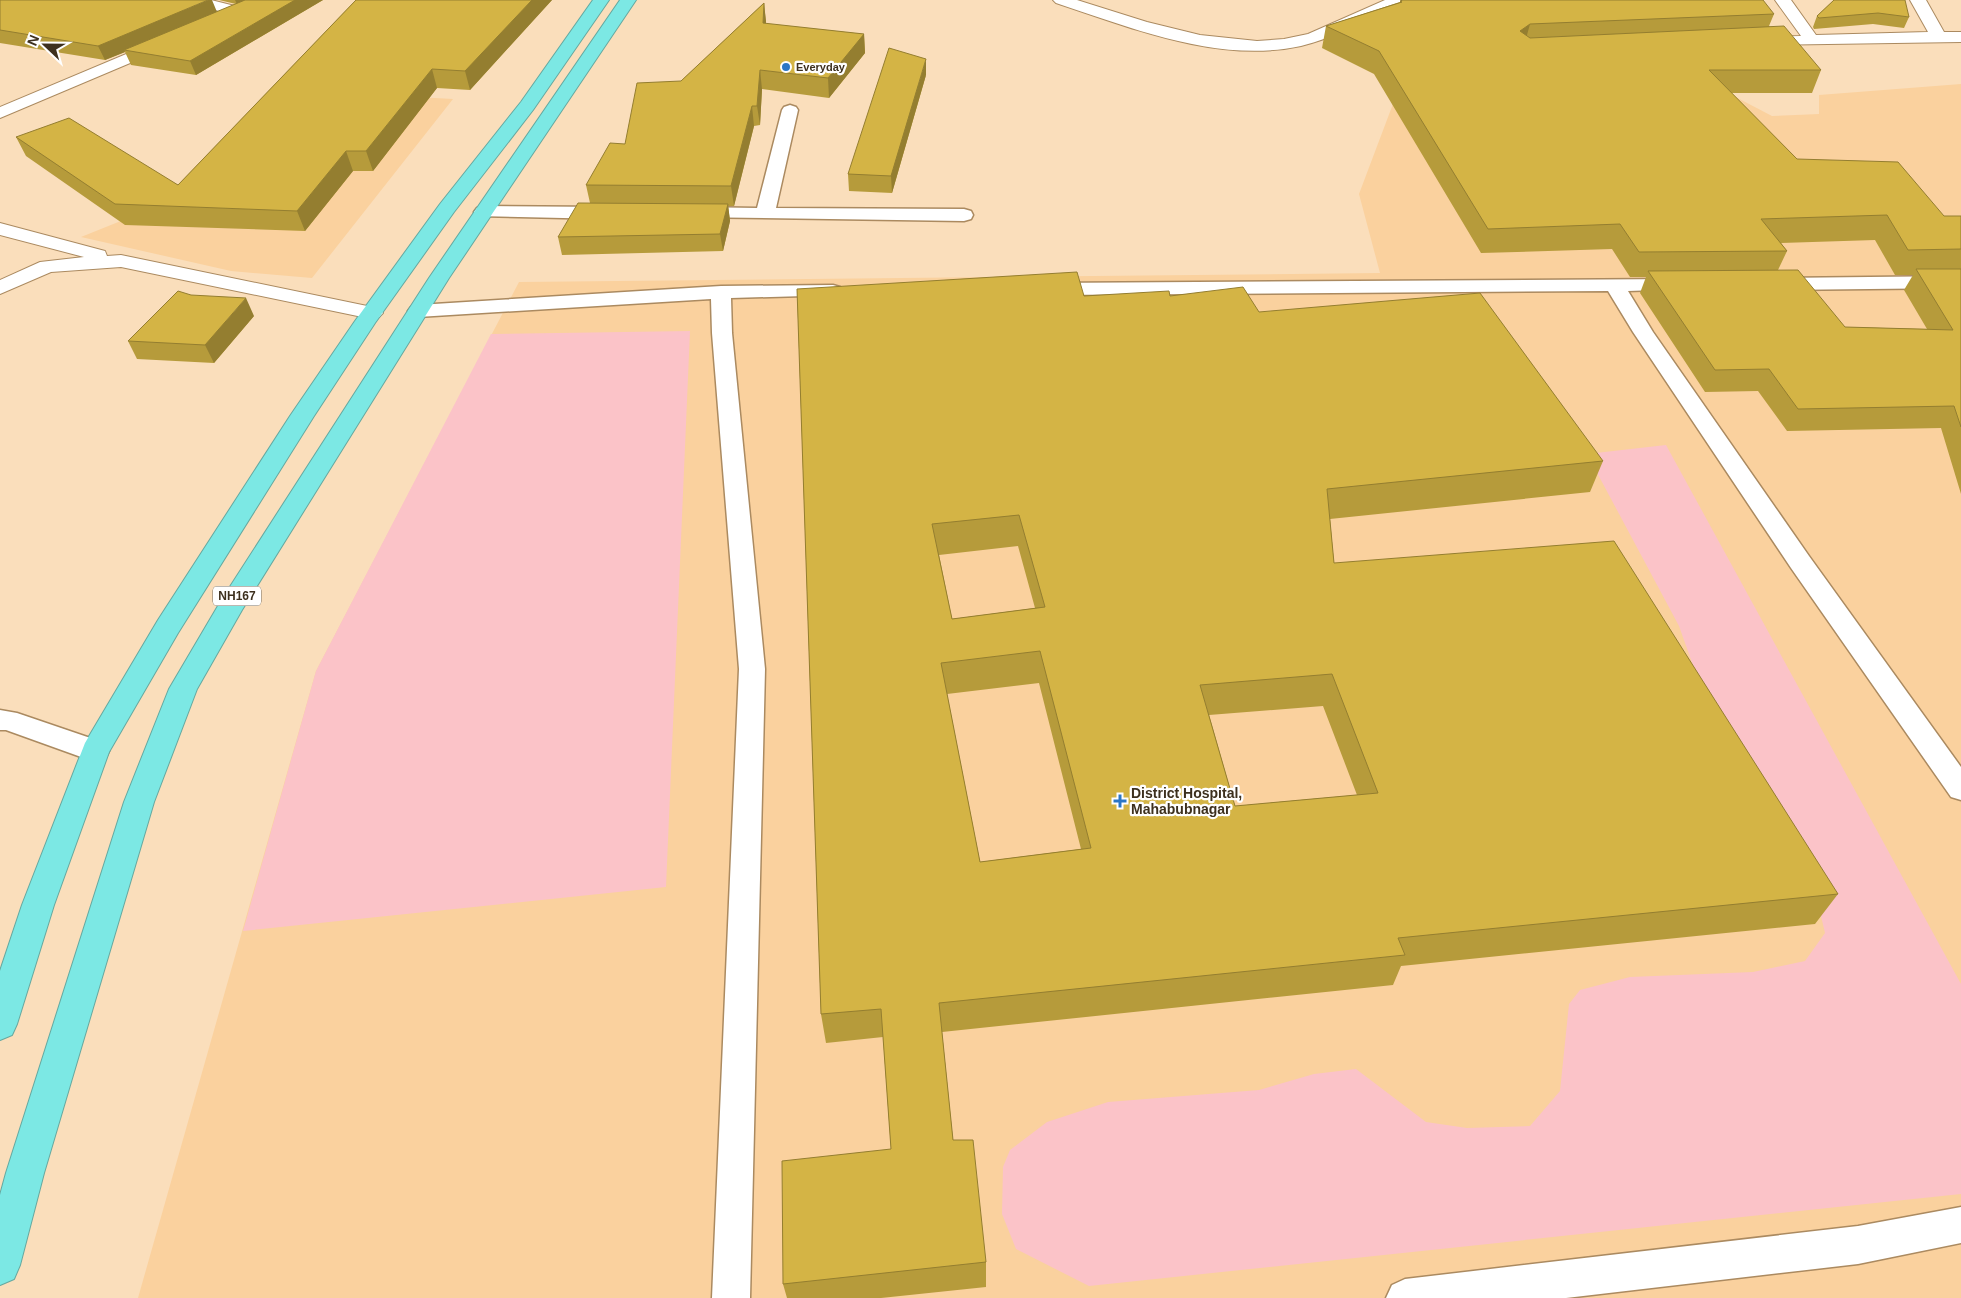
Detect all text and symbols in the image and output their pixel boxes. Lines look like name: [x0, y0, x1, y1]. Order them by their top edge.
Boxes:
north arrow: [20, 20, 70, 70]
text: N: [24, 32, 42, 48]
marker: Everyday: [780, 61, 792, 73]
place label: Everyday: [796, 61, 846, 73]
road number: NH167: [213, 586, 261, 606]
place label: District Hospital, Mahabubnagar: [1131, 785, 1242, 817]
marker: District Hospital, Mahabubnagar: [1113, 794, 1127, 808]

